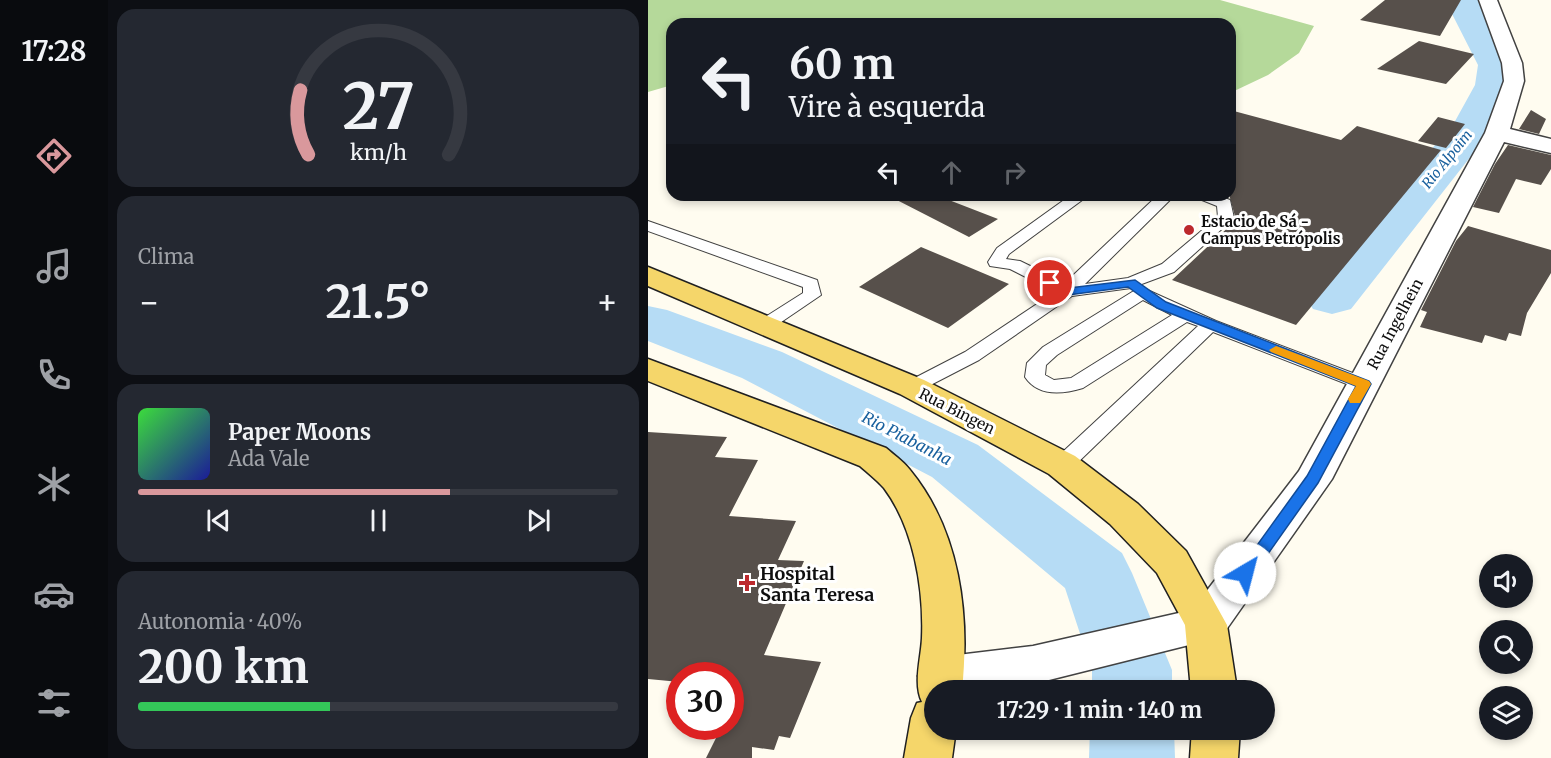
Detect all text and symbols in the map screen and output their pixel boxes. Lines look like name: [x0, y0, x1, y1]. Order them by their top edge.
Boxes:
text: 17:28: [21, 34, 87, 68]
text: 60 m: [789, 38, 895, 90]
icon: left: [690, 42, 768, 120]
text: 27: [342, 68, 414, 146]
text: Vire à esquerda: [789, 90, 985, 124]
water label: Rio Alpoim: [1418, 126, 1476, 192]
icon: directions: [33, 135, 75, 177]
text: km/h: [350, 140, 406, 167]
icon: left: [872, 156, 905, 189]
icon: ahead: [935, 156, 968, 189]
icon: right: [998, 156, 1031, 189]
place label: Estacio de Sá - Campus Petrópolis: [1201, 212, 1341, 248]
marker: Estacio de Sá - Campus Petrópolis: [1182, 223, 1196, 237]
text: Clima: [138, 244, 194, 269]
icon: music: [33, 245, 75, 287]
pin: [1024, 257, 1075, 308]
icon: arrive: [1033, 266, 1066, 299]
text: 21.5°: [326, 274, 430, 330]
street label: Rua Ingelhein: [1363, 275, 1427, 373]
text: −: [138, 282, 160, 323]
text: +: [596, 282, 618, 323]
icon: phone: [33, 354, 75, 396]
street label: Rua Bingen: [916, 384, 998, 438]
water label: Rio Piabanha: [859, 407, 955, 469]
text: Paper Moons: [228, 418, 371, 446]
text: Ada Vale: [228, 446, 309, 471]
icon: climate: [33, 463, 75, 505]
icon: previous: [202, 504, 235, 537]
icon: pause: [362, 504, 395, 537]
icon: next: [522, 504, 555, 537]
position arrow: [1213, 541, 1277, 605]
map controls: [1479, 554, 1533, 740]
button: sound: [1479, 554, 1533, 608]
place label: Hospital Santa Teresa: [760, 562, 874, 606]
icon: car: [33, 573, 75, 615]
marker: Hospital Santa Teresa: [738, 574, 756, 592]
text: Autonomia · 40%: [138, 609, 302, 634]
button: search: [1479, 620, 1533, 674]
text: 200 km: [138, 639, 309, 695]
speed limit sign: 30: [666, 662, 744, 740]
icon: filters: [33, 682, 75, 724]
button: layers: [1479, 686, 1533, 740]
text: 17:29 · 1 min · 140 m: [997, 696, 1202, 724]

